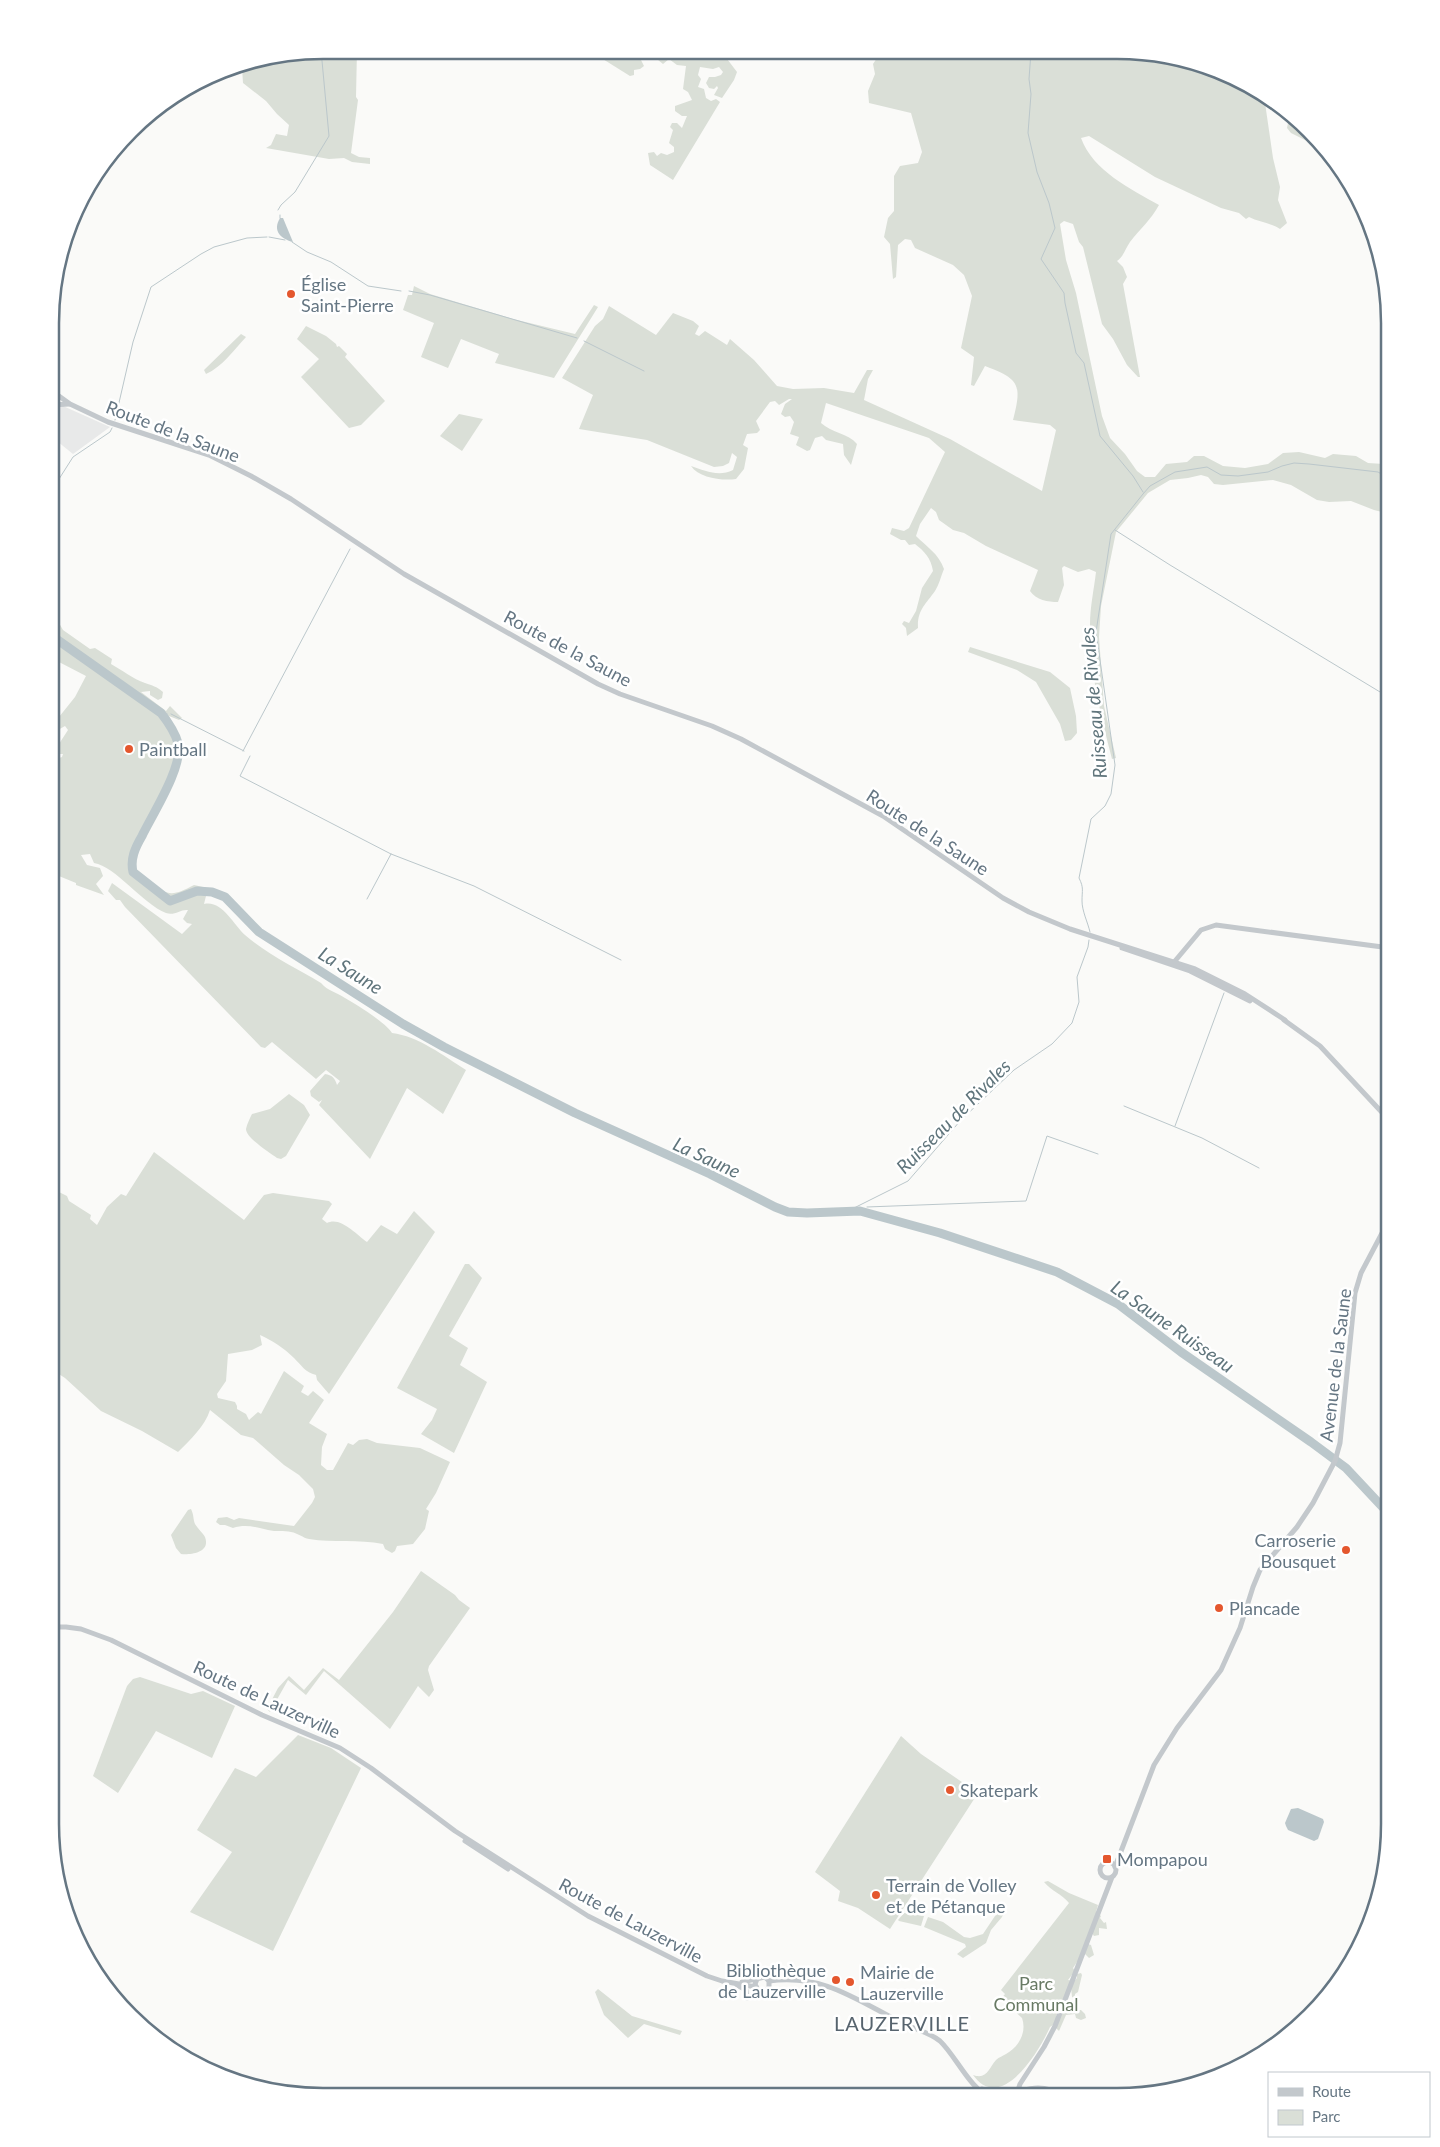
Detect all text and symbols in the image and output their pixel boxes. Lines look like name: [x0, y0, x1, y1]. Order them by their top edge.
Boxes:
place label: Église Saint-Pierre: [301, 273, 394, 316]
marker: Église Saint-Pierre: [285, 288, 297, 300]
street label: Route de la Saune: [103, 395, 243, 467]
street label: Route de la Saune: [500, 605, 636, 691]
water label: Ruisseau de Rivales: [1075, 626, 1111, 780]
place label: Paintball: [139, 738, 207, 760]
marker: Paintball: [123, 743, 135, 755]
street label: Route de la Saune: [863, 784, 993, 880]
water label: La Saune: [315, 941, 387, 999]
water label: Ruisseau de Rivales: [891, 1054, 1015, 1178]
water label: La Saune: [670, 1131, 744, 1183]
water label: La Saune Ruisseau: [1107, 1275, 1239, 1377]
street label: Avenue de la Saune: [1315, 1287, 1355, 1443]
place label: Carroserie Bousquet: [1254, 1529, 1337, 1572]
marker: Carroserie Bousquet: [1340, 1544, 1352, 1556]
place label: Plancade: [1229, 1597, 1300, 1619]
marker: Plancade: [1213, 1602, 1225, 1614]
street label: Route de Lauzerville: [190, 1655, 344, 1743]
place label: Skatepark: [960, 1779, 1039, 1801]
marker: Skatepark: [944, 1784, 956, 1796]
place label: Mompapou: [1117, 1848, 1208, 1870]
marker: Mompapou: [1101, 1853, 1113, 1865]
street label: Route de Lauzerville: [555, 1873, 707, 1967]
place label: Terrain de Volley et de Pétanque: [886, 1874, 1017, 1917]
marker: Terrain de Volley et de Pétanque: [870, 1889, 882, 1901]
place label: Bibliothèque de Lauzerville: [718, 1959, 826, 2002]
place label: Mairie de Lauzerville: [860, 1961, 944, 2004]
park label: Parc Communal: [994, 1972, 1078, 2015]
marker: Bibliothèque de Lauzerville: [830, 1974, 842, 1986]
marker: Mairie de Lauzerville: [844, 1976, 856, 1988]
district label: LAUZERVILLE: [834, 2011, 970, 2035]
legend: [1268, 2072, 1430, 2137]
text: Route: [1312, 2082, 1351, 2100]
text: Parc: [1312, 2107, 1341, 2125]

